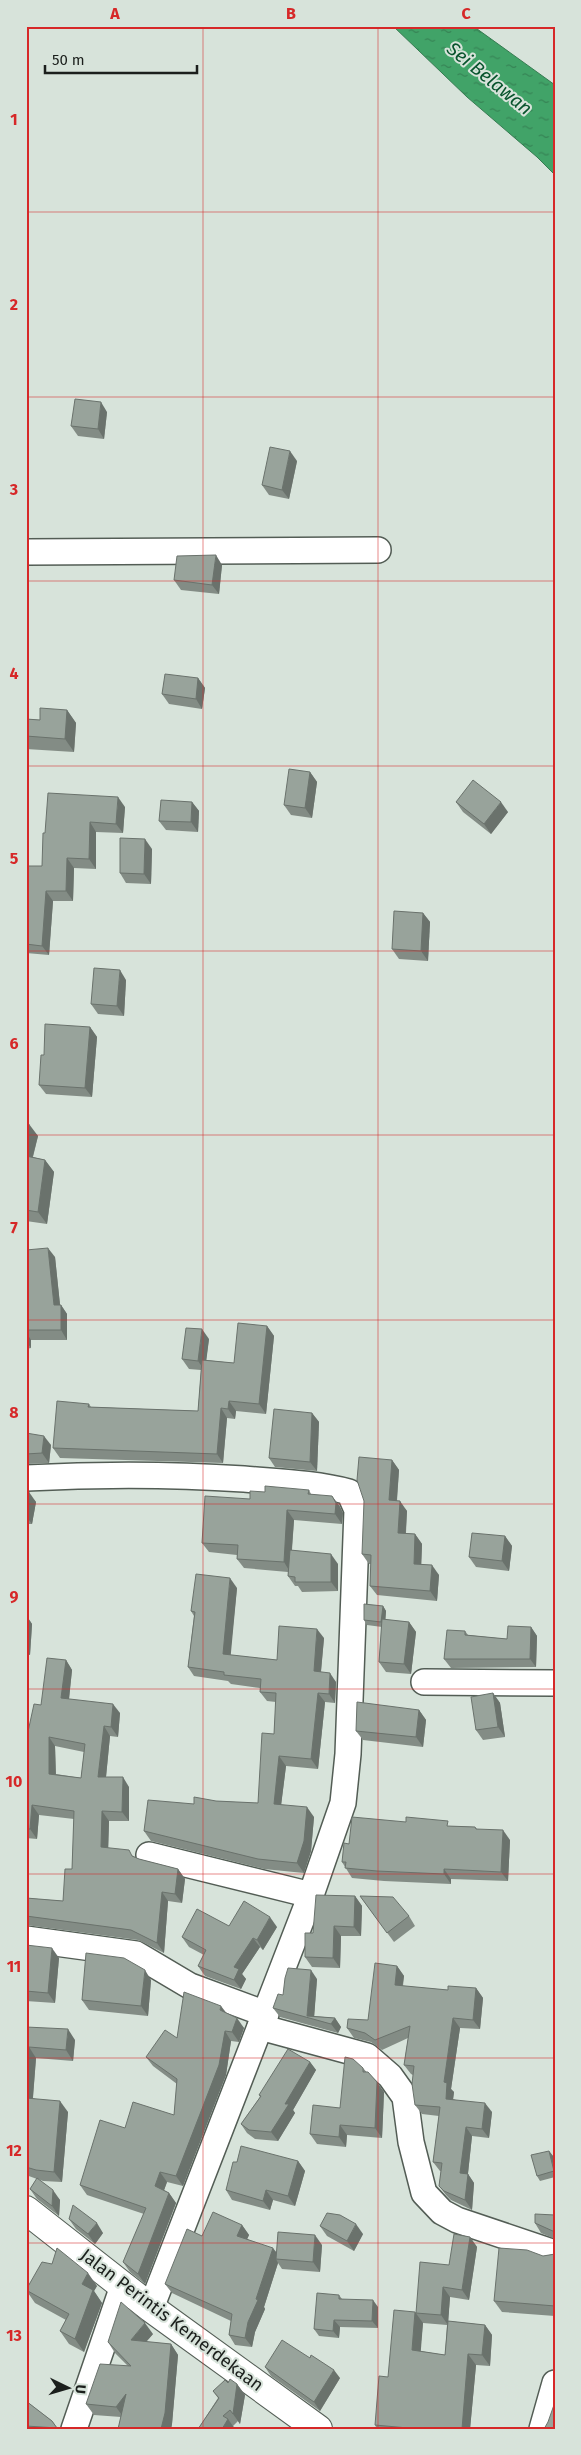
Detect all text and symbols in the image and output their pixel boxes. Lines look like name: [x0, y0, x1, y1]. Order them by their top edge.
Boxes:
text: A: [109, 4, 120, 23]
text: B: [286, 4, 296, 23]
text: C: [461, 4, 471, 23]
water label: Sei Belawan: [442, 36, 537, 120]
scale bar: [45, 42, 198, 74]
text: 50 m: [52, 51, 85, 69]
text: 1: [10, 110, 18, 129]
text: 2: [10, 295, 18, 314]
text: 3: [9, 480, 18, 499]
text: 4: [9, 664, 19, 683]
text: 5: [10, 849, 19, 868]
text: 6: [9, 1034, 19, 1053]
text: 7: [10, 1218, 18, 1237]
text: 8: [9, 1403, 19, 1422]
text: 9: [10, 1587, 19, 1606]
text: 10: [6, 1772, 22, 1791]
text: 11: [7, 1957, 21, 1976]
text: 12: [6, 2141, 22, 2160]
street label: Jalan Perintis Kemerdekaan: [76, 2244, 268, 2396]
text: 13: [6, 2326, 22, 2345]
north arrow: [42, 2362, 92, 2412]
text: U: [72, 2384, 89, 2394]

